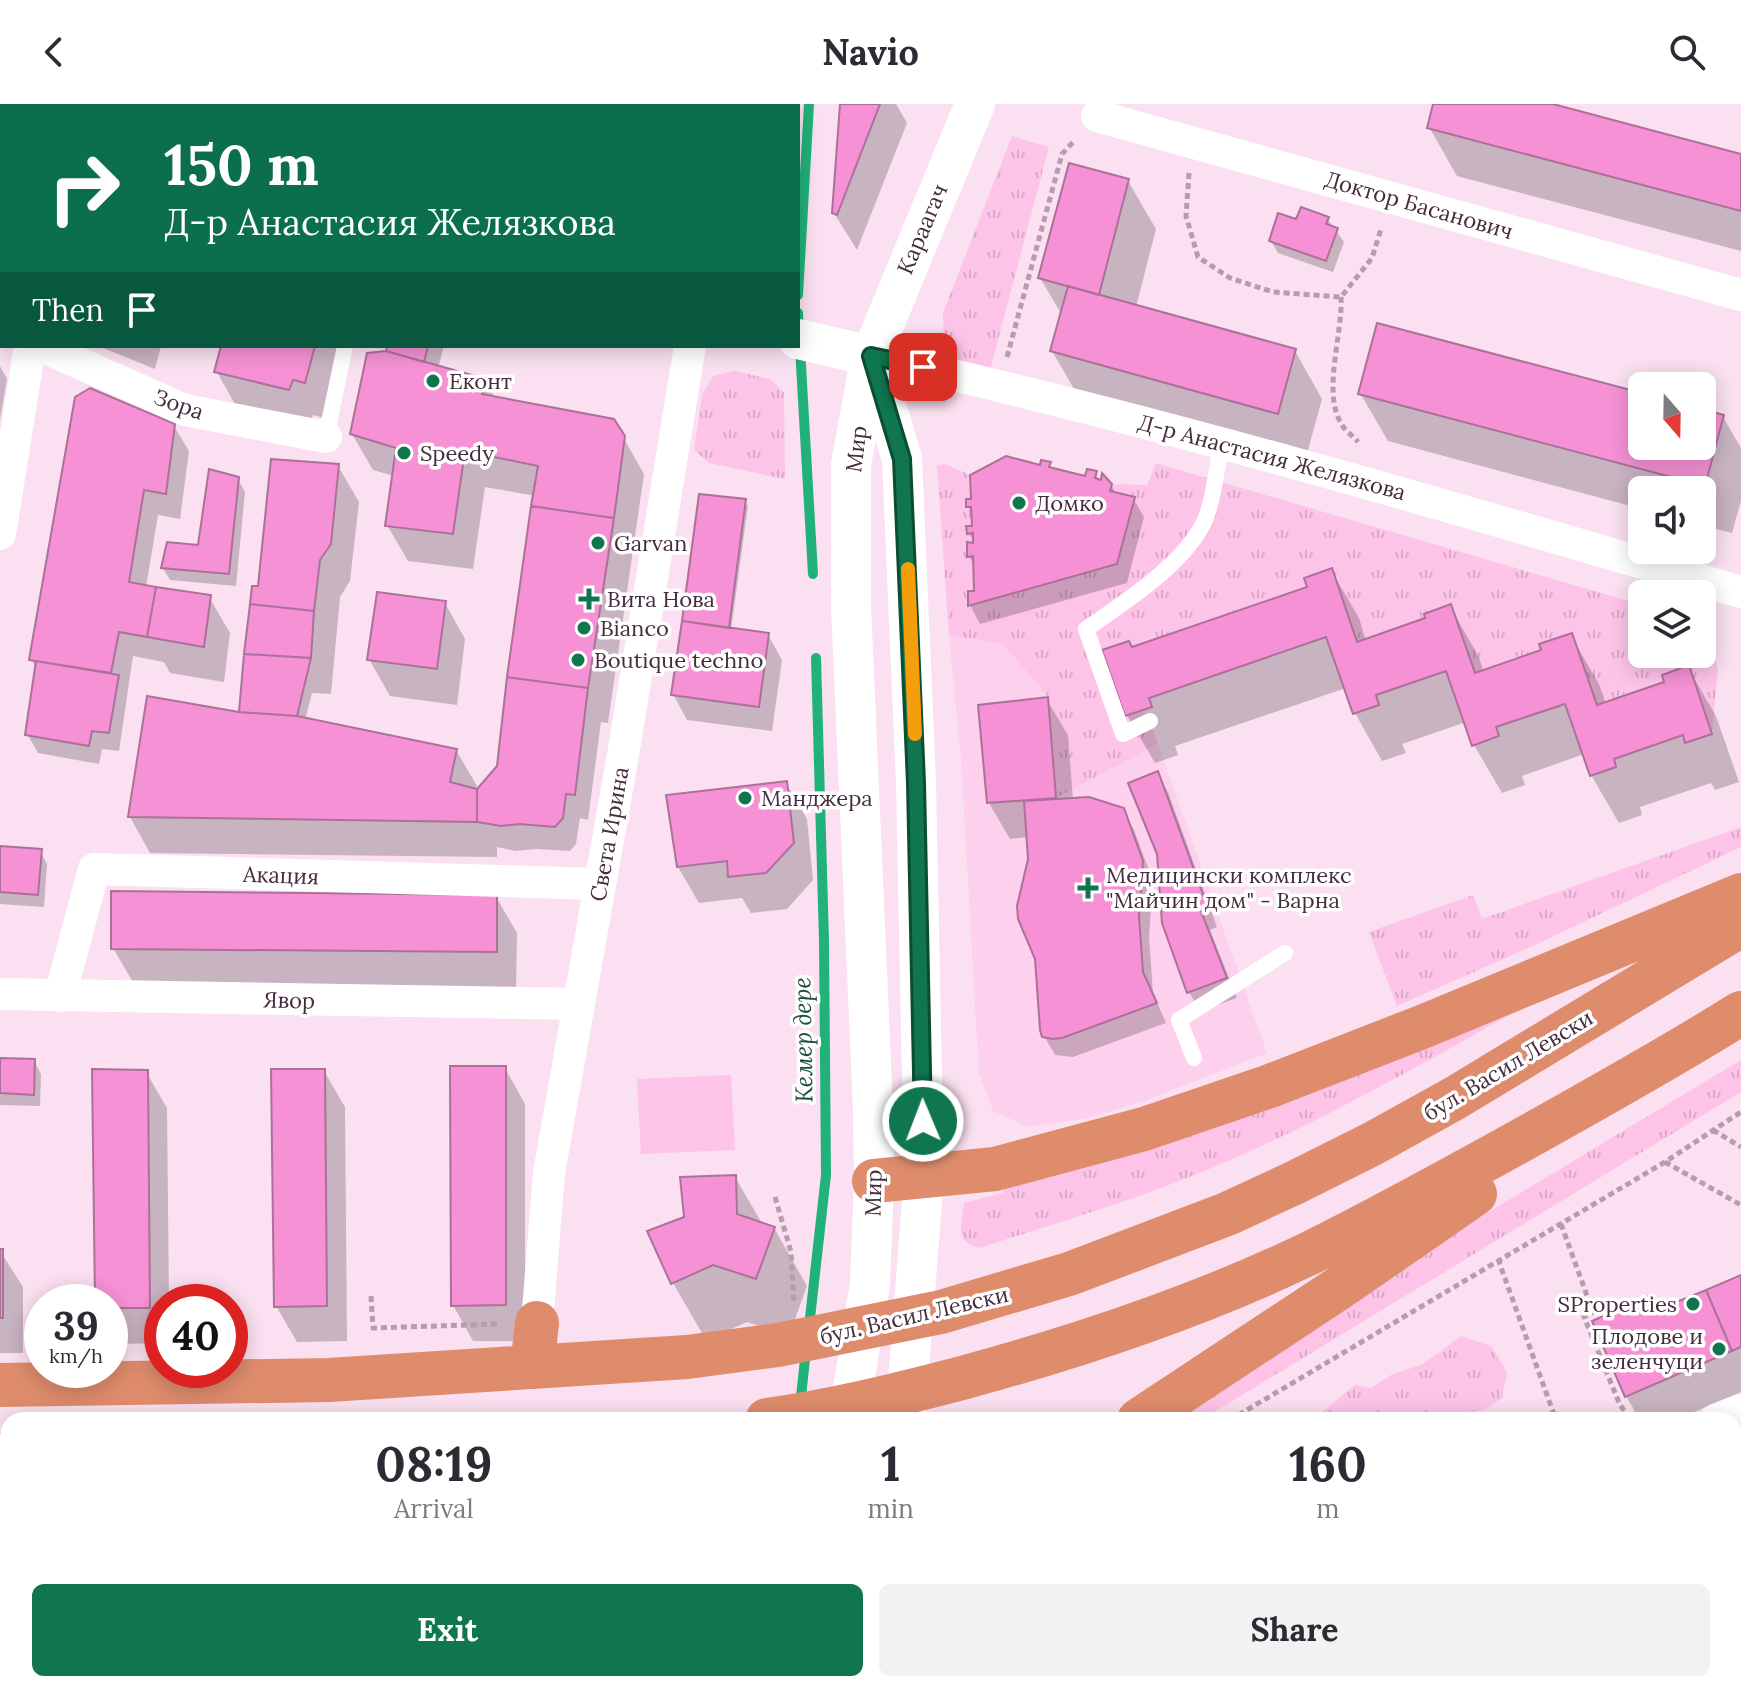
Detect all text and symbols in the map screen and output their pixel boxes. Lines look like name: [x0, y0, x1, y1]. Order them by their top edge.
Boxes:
text: Navio: [822, 29, 919, 75]
icon: back: [32, 30, 76, 74]
icon: search: [1665, 30, 1709, 74]
text: 150 m: [164, 129, 319, 200]
icon: right: [32, 136, 136, 240]
street label: Доктор Басанович: [1322, 165, 1516, 245]
street label: Караагач: [890, 180, 954, 278]
text: Д-р Анастасия Желязкова: [164, 199, 616, 245]
icon: arrive: [120, 288, 164, 332]
text: Then: [32, 291, 104, 329]
pin: [889, 333, 957, 401]
icon: arrive: [901, 345, 945, 389]
place label: Еконт: [449, 367, 512, 395]
marker: Еконт: [424, 372, 442, 390]
north arrow: [1628, 372, 1716, 460]
map controls: [1628, 372, 1716, 668]
street label: Зора: [150, 382, 208, 426]
street label: Д-р Анастасия Желязкова: [1135, 408, 1409, 506]
street label: Мир: [839, 424, 873, 474]
place label: Speedy: [420, 439, 494, 467]
marker: Speedy: [395, 444, 413, 462]
button: sound: [1628, 476, 1716, 564]
place label: Домко: [1035, 489, 1104, 517]
marker: Домко: [1010, 494, 1028, 512]
place label: Garvan: [614, 529, 687, 557]
marker: Garvan: [589, 534, 607, 552]
button: layers: [1628, 580, 1716, 668]
place label: Вита Нова: [607, 585, 715, 613]
marker: Вита Нова: [578, 588, 600, 610]
place label: Bianco: [600, 614, 669, 642]
marker: Bianco: [575, 619, 593, 637]
place label: Boutique techno: [594, 646, 763, 674]
marker: Boutique techno: [569, 651, 587, 669]
street label: Света Ирина: [583, 765, 635, 903]
place label: Манджера: [761, 784, 873, 812]
marker: Манджера: [736, 789, 754, 807]
street label: Акация: [241, 860, 320, 890]
place label: Медицински комплекс "Майчин дом" - Варна: [1106, 861, 1352, 914]
marker: Медицински комплекс "Майчин дом" - Варна: [1077, 877, 1099, 899]
water label: Кемер дере: [786, 977, 820, 1103]
street label: Явор: [263, 986, 315, 1014]
street label: бул. Васил Левски: [1418, 1003, 1598, 1127]
position arrow: [881, 1079, 965, 1163]
street label: Мир: [859, 1169, 887, 1217]
street label: бул. Васил Левски: [817, 1280, 1011, 1350]
speed limit sign: 40: [144, 1284, 248, 1388]
place label: SProperties: [1557, 1290, 1677, 1318]
marker: SProperties: [1684, 1295, 1702, 1313]
text: 39: [53, 1300, 99, 1351]
place label: Плодове и зеленчуци: [1591, 1322, 1703, 1375]
marker: Плодове и зеленчуци: [1710, 1340, 1728, 1358]
text: km/h: [49, 1343, 103, 1368]
text: 08:19: [375, 1433, 492, 1494]
text: 1: [881, 1433, 900, 1494]
text: 160: [1289, 1433, 1367, 1494]
text: Arrival: [394, 1492, 474, 1525]
text: min: [868, 1492, 914, 1525]
text: m: [1316, 1492, 1340, 1525]
button: Exit: [32, 1584, 863, 1676]
button: Share: [879, 1584, 1710, 1676]

